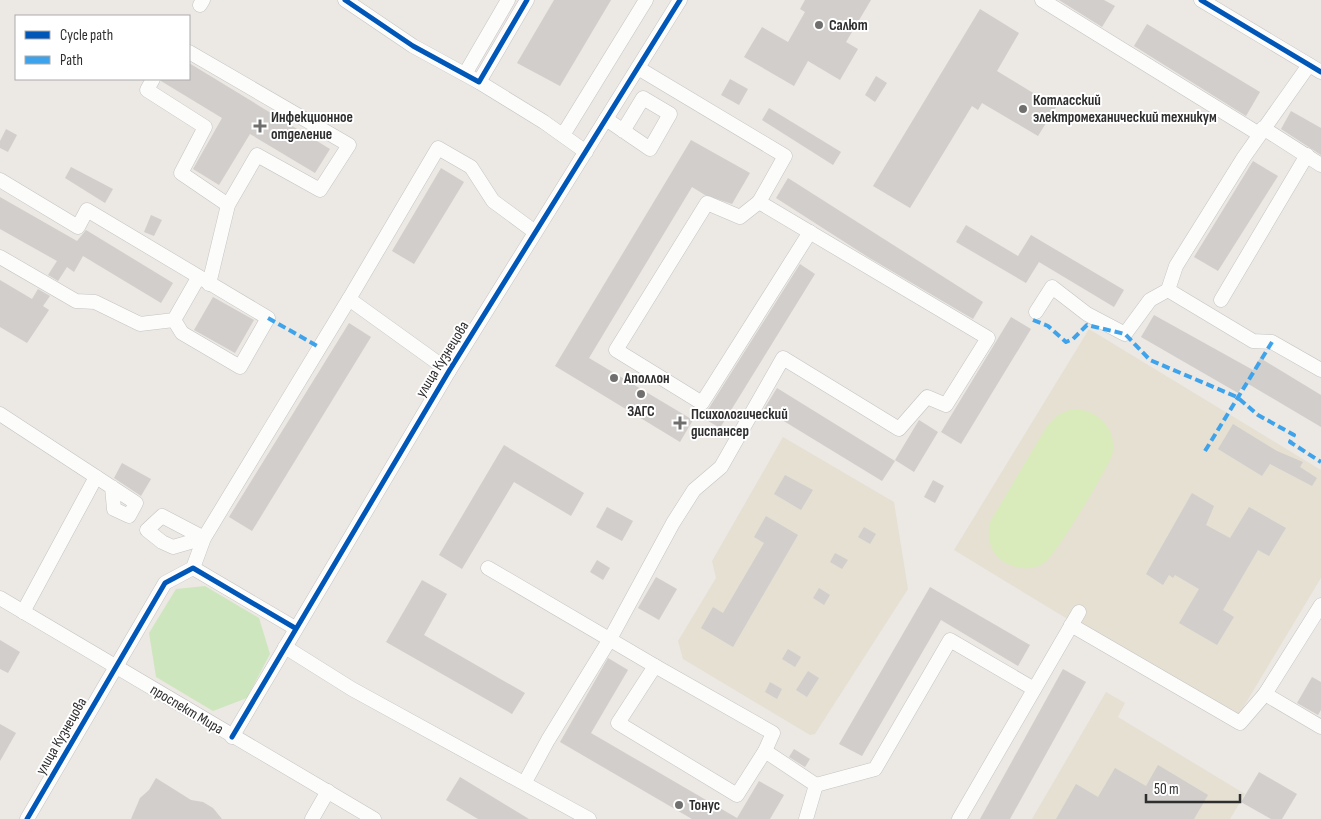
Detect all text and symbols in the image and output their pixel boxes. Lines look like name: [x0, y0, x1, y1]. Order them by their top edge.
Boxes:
legend: [15, 15, 190, 80]
place label: Салют: [829, 16, 868, 35]
marker: Салют: [813, 19, 825, 31]
text: Cycle path: [60, 26, 113, 45]
text: Path: [60, 51, 83, 70]
place label: Котласский электромеханический техникум: [1033, 91, 1217, 127]
marker: Котласский электромеханический техникум: [1017, 103, 1029, 115]
place label: Инфекционное отделение: [271, 108, 353, 144]
marker: Инфекционное отделение: [253, 119, 267, 133]
street label: улица Кузнецова: [412, 318, 473, 401]
place label: Аполлон: [623, 369, 670, 388]
marker: Аполлон: [608, 372, 620, 384]
marker: ЗАГС: [635, 388, 647, 400]
place label: ЗАГС: [627, 402, 655, 421]
place label: Психологический диспансер: [691, 405, 788, 441]
marker: Психологический диспансер: [673, 416, 687, 430]
street label: проспект Мира: [147, 680, 227, 739]
street label: улица Кузнецова: [32, 694, 91, 778]
scale bar: [1146, 772, 1240, 804]
text: 50 m: [1154, 780, 1179, 799]
place label: Тонус: [689, 796, 720, 815]
marker: Тонус: [673, 799, 685, 811]

